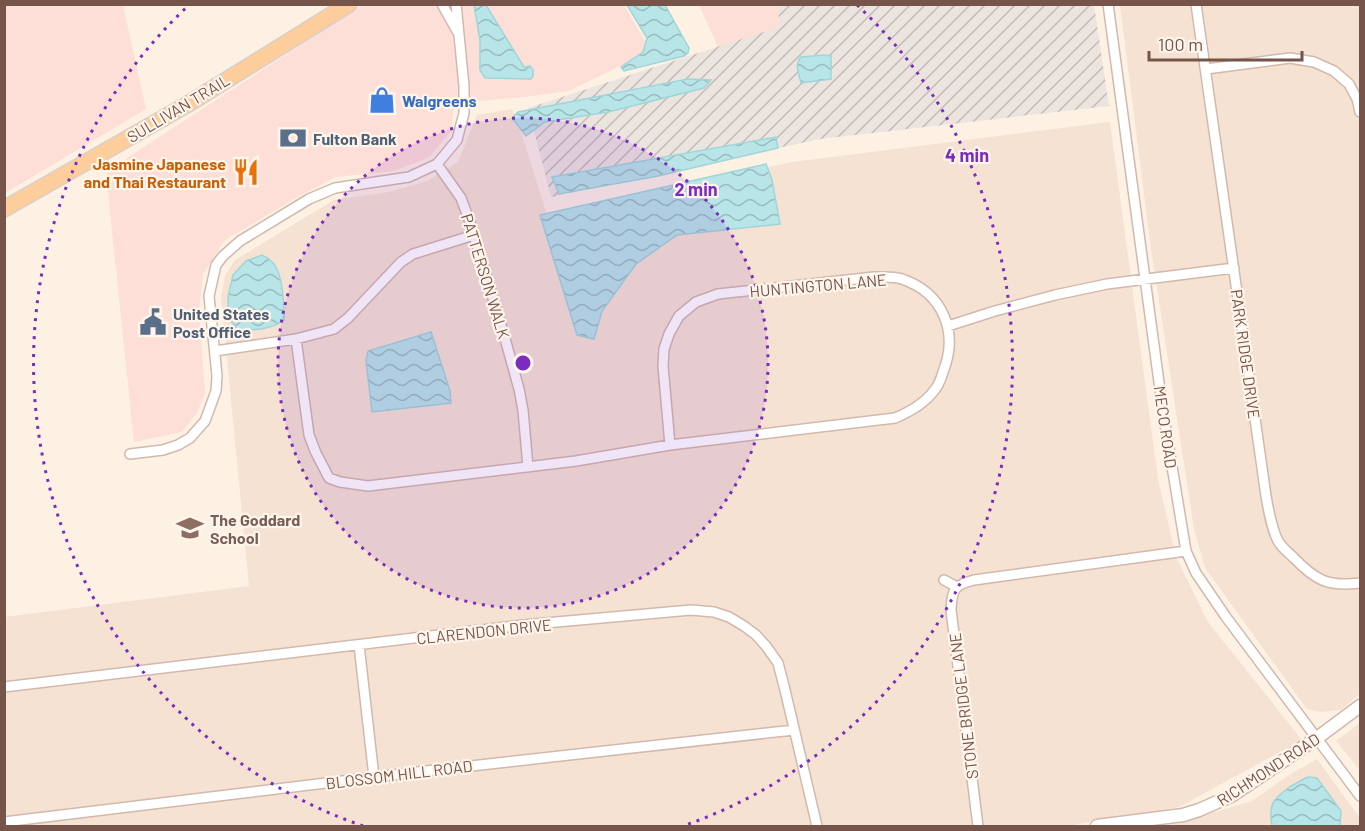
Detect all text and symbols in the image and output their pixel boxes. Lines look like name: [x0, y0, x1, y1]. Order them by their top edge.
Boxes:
scale bar: [1149, 24, 1302, 62]
text: 100 m: [1158, 33, 1203, 55]
street label: SULLIVAN TRAIL: [123, 70, 233, 146]
shop icon: Walgreens: [367, 85, 397, 115]
place label: Walgreens: [402, 91, 477, 110]
bank icon: Fulton Bank: [278, 123, 308, 153]
place label: Fulton Bank: [313, 129, 397, 148]
text: 4 min: [945, 144, 989, 166]
place label: Jasmine Japanese and Thai Restaurant: [84, 154, 226, 191]
restaurant icon: Jasmine Japanese and Thai Restaurant: [231, 157, 261, 187]
text: 2 min: [674, 178, 718, 200]
street label: PATTERSON WALK: [458, 211, 514, 341]
street label: HUNTINGTON LANE: [749, 270, 887, 300]
street label: PARK RIDGE DRIVE: [1227, 288, 1265, 420]
place label: United States Post Office: [173, 304, 269, 341]
public building icon: United States Post Office: [138, 307, 168, 337]
centre of rings: [513, 353, 533, 373]
street label: MECO ROAD: [1151, 384, 1181, 470]
place label: The Goddard School: [210, 510, 300, 547]
school or university icon: The Goddard School: [175, 513, 205, 543]
street label: CLARENDON DRIVE: [415, 614, 553, 648]
street label: STONE BRIDGE LANE: [945, 632, 981, 780]
street label: RICHMOND ROAD: [1213, 729, 1323, 809]
street label: BLOSSOM HILL ROAD: [325, 756, 473, 792]

